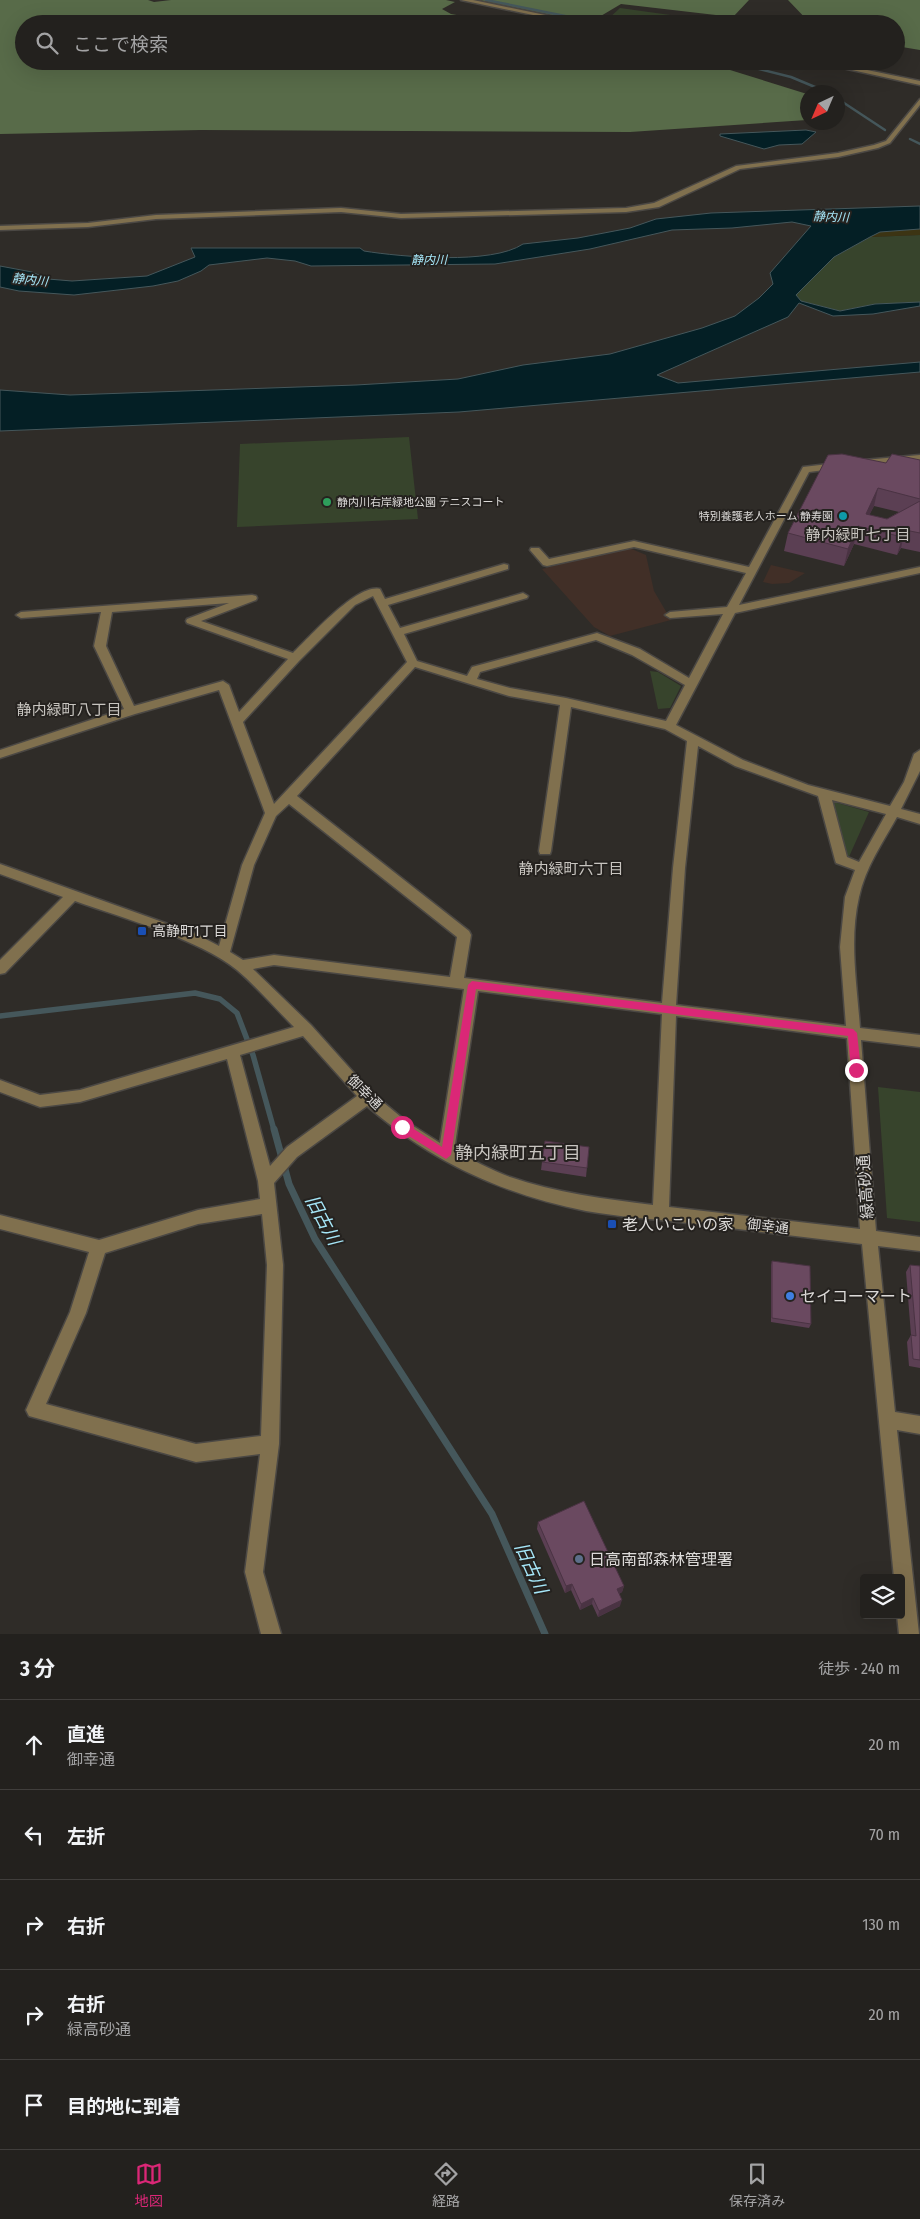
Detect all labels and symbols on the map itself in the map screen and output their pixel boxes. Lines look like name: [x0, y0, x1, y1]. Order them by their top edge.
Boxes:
north arrow: [800, 85, 845, 130]
water label: 静内川: [813, 209, 851, 225]
water label: 静内川: [411, 253, 449, 267]
water label: 静内川: [11, 271, 51, 289]
marker: 静内川右岸緑地公園 テニスコート: [321, 496, 333, 508]
place label: 静内川右岸緑地公園 テニスコート: [337, 496, 505, 509]
place label: 特別養護老人ホーム 静寿園: [699, 510, 833, 523]
marker: 特別養護老人ホーム 静寿園: [837, 510, 849, 522]
district label: 静内緑町七丁目: [805, 526, 911, 544]
district label: 静内緑町八丁目: [16, 701, 122, 719]
district label: 静内緑町六丁目: [518, 860, 624, 878]
place label: 高静町1丁目: [152, 923, 227, 940]
marker: 高静町1丁目: [136, 925, 148, 937]
route end: [845, 1059, 868, 1082]
street label: 御幸通: [344, 1071, 386, 1113]
route start: [391, 1116, 414, 1139]
district label: 静内緑町五丁目: [455, 1142, 581, 1164]
street label: 緑高砂通: [854, 1154, 877, 1220]
water label: 旧古川: [301, 1191, 346, 1251]
place label: 老人いこいの家: [622, 1215, 734, 1234]
street label: 御幸通: [746, 1216, 790, 1237]
marker: 老人いこいの家: [606, 1218, 618, 1230]
place label: セイコーマート: [800, 1287, 912, 1306]
marker: セイコーマート: [784, 1290, 796, 1302]
water label: 旧古川: [510, 1539, 553, 1599]
place label: 日高南部森林管理署: [589, 1550, 733, 1569]
marker: 日高南部森林管理署: [573, 1553, 585, 1565]

